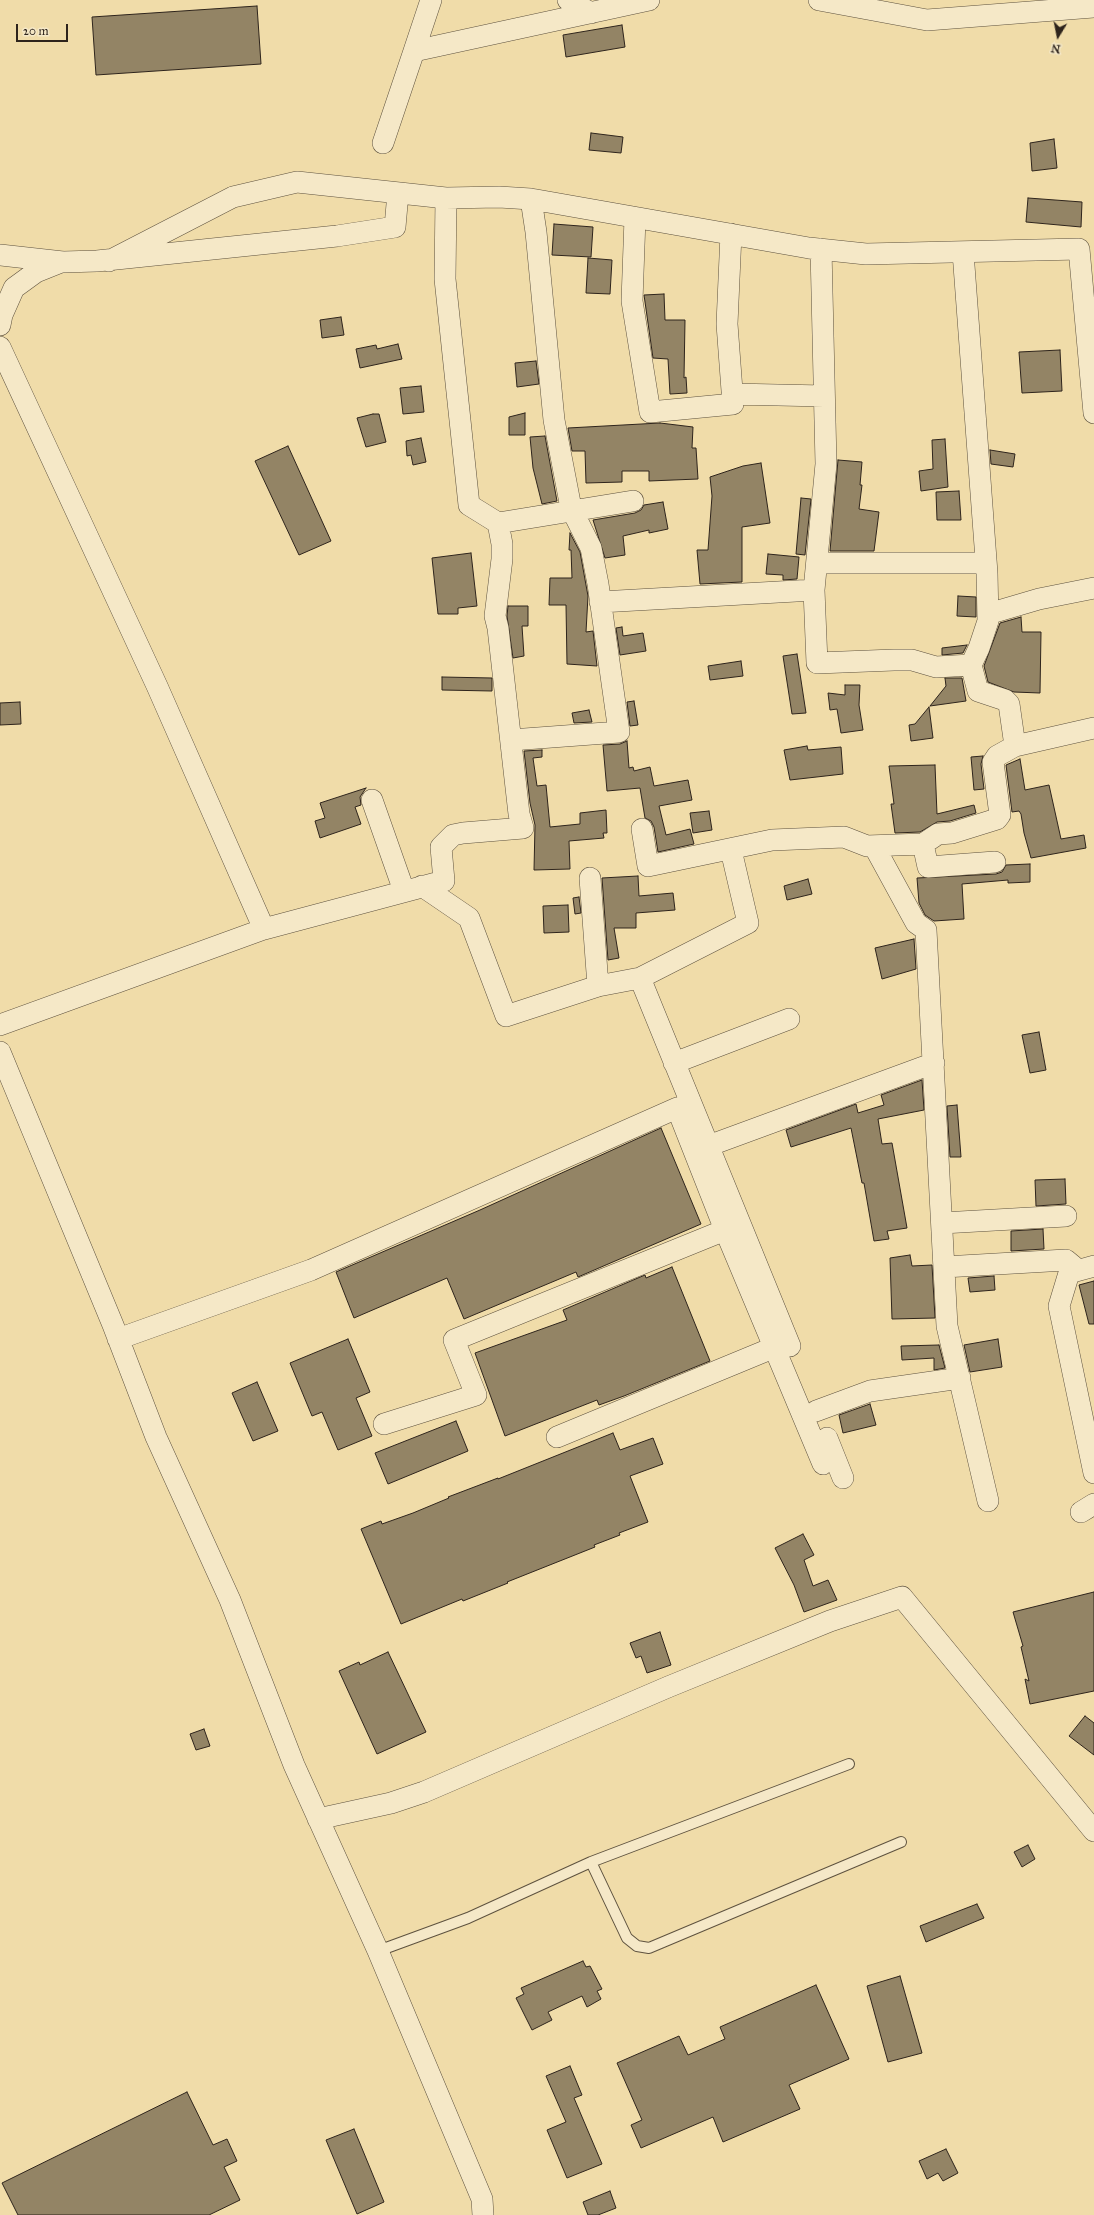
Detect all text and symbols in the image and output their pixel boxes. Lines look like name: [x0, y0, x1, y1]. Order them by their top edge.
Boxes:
scale bar: [18, 16, 70, 42]
north arrow: [1038, 16, 1078, 56]
text: 20 m: [23, 24, 49, 38]
text: N: [1050, 41, 1062, 56]

